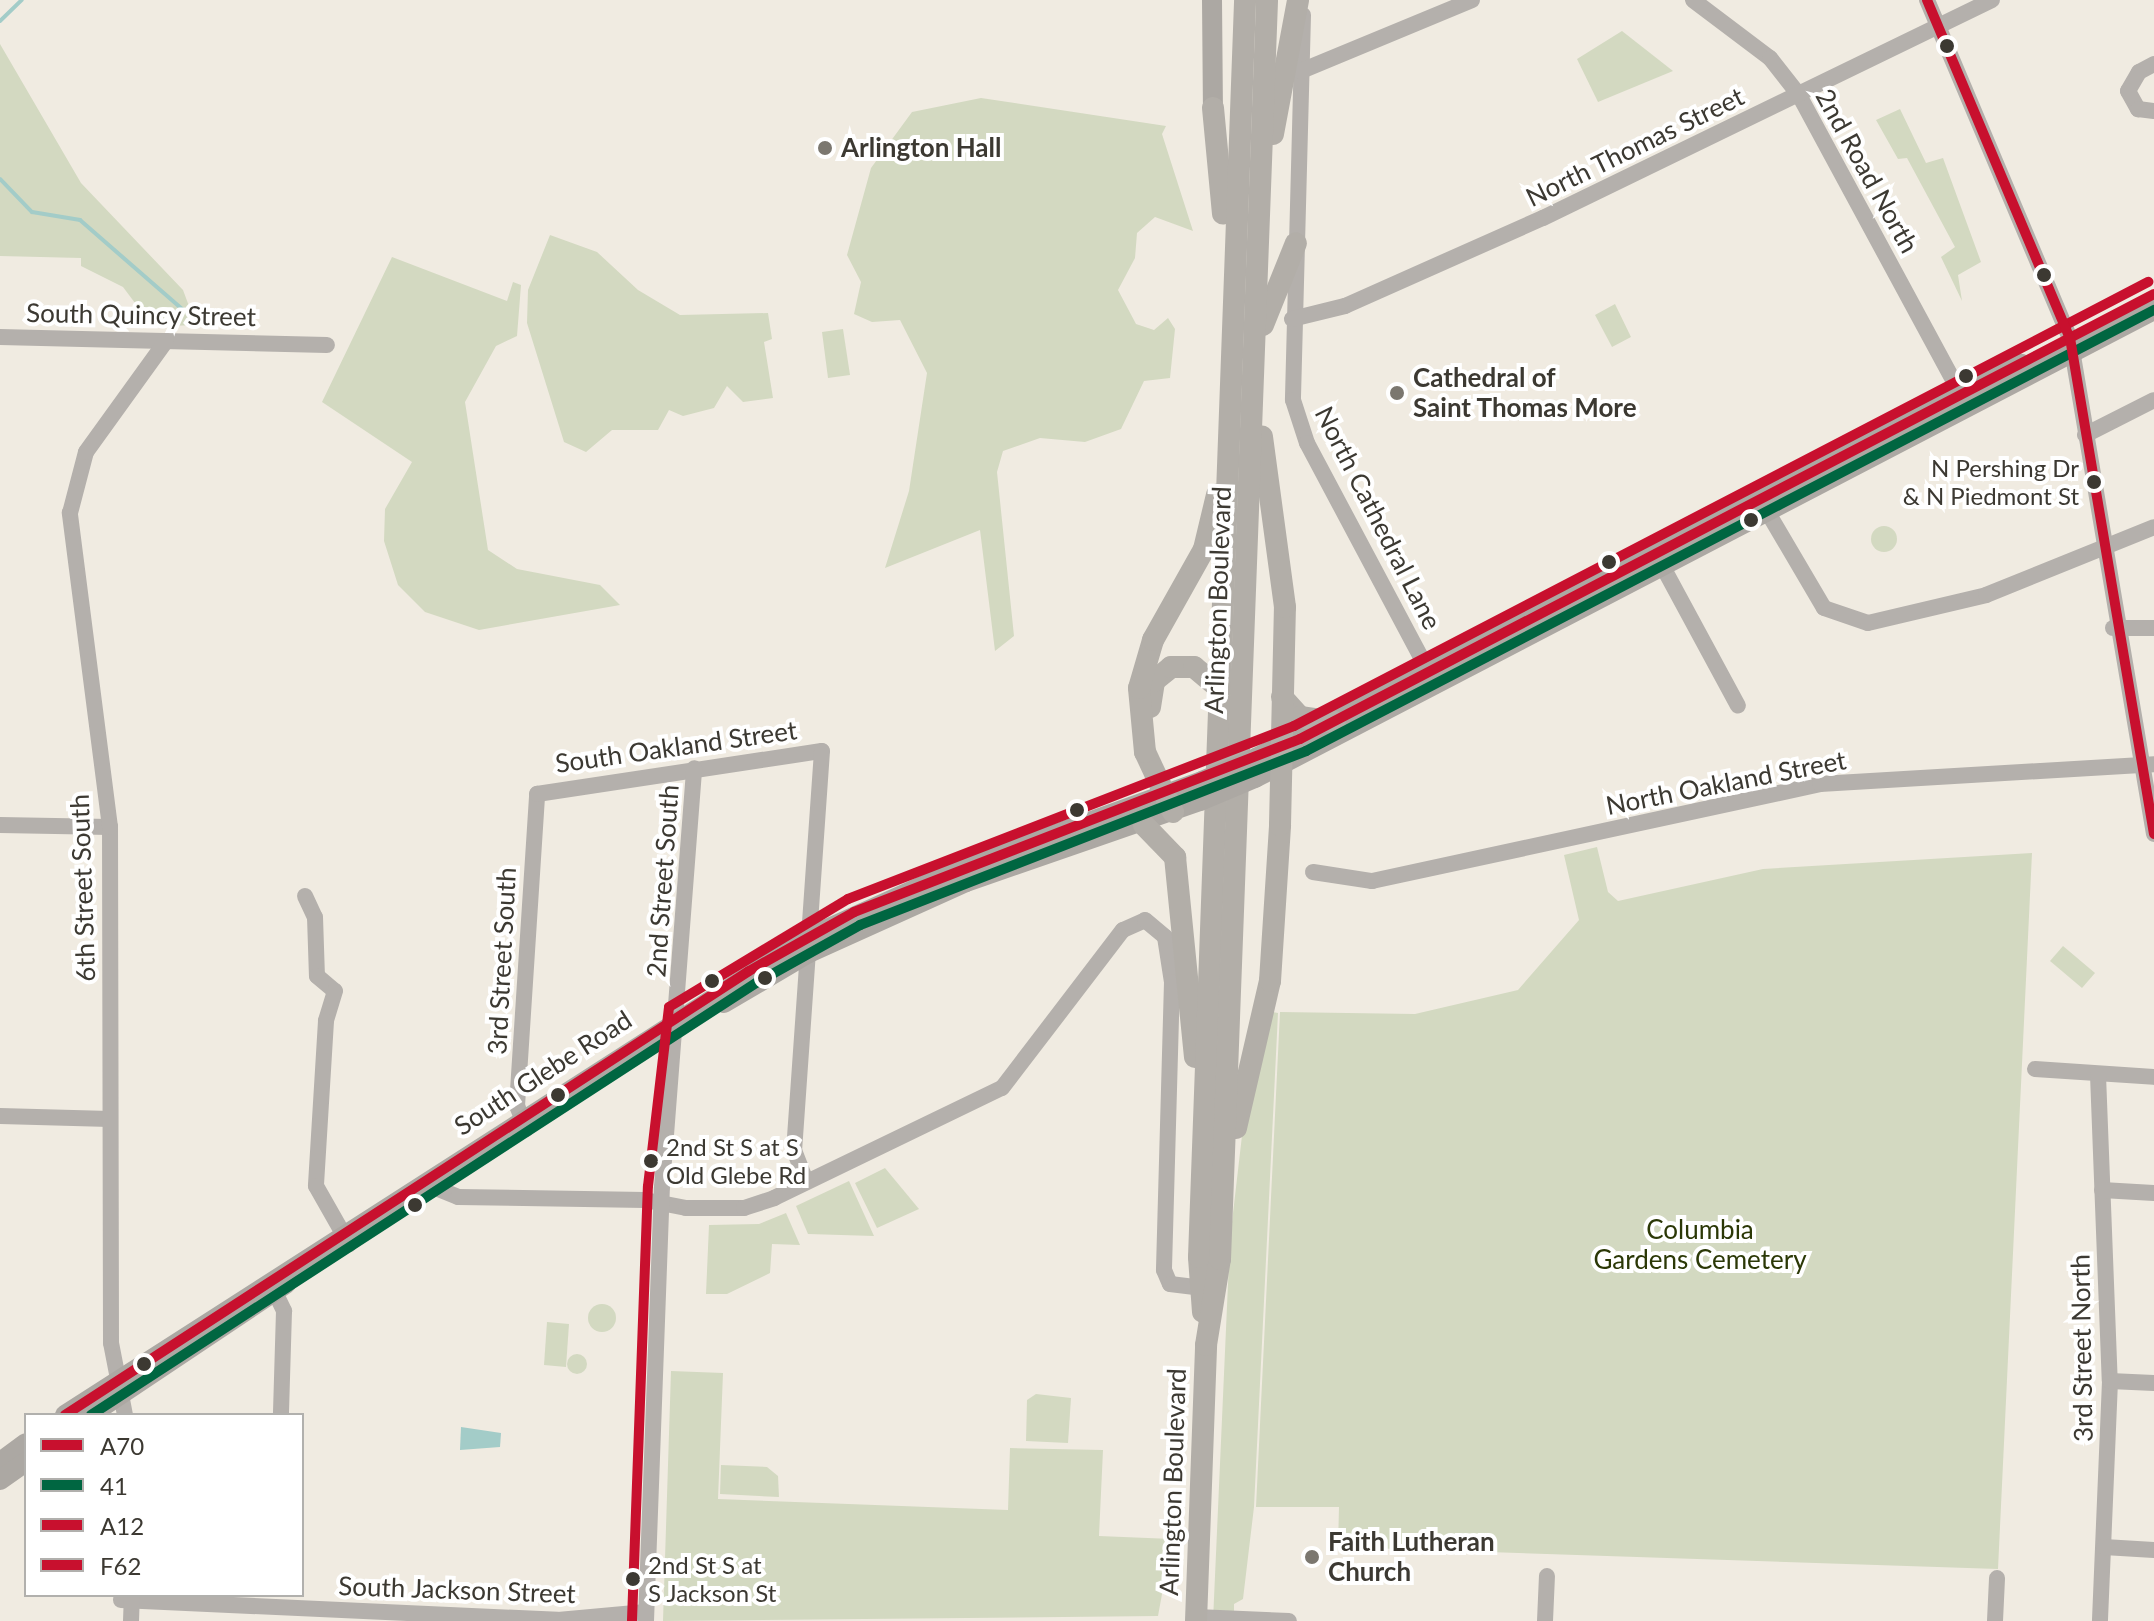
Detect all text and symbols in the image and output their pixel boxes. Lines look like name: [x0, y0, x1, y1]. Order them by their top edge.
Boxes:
unlabelled marker: [1939, 38, 1955, 54]
street label: North Thomas Street: [1521, 81, 1749, 213]
street label: 2nd Road North: [1809, 84, 1925, 258]
place label: Arlington Hall: [841, 132, 1001, 164]
marker: Arlington Hall: [816, 139, 834, 157]
unlabelled marker: [2036, 267, 2052, 283]
street label: South Quincy Street: [25, 297, 257, 333]
place label: Cathedral of Saint Thomas More: [1413, 362, 1637, 424]
unlabelled marker: [1958, 368, 1974, 384]
marker: Cathedral of Saint Thomas More: [1388, 384, 1406, 402]
street label: North Cathedral Lane: [1308, 401, 1448, 635]
place label: N Pershing Dr & N Piedmont St: [1903, 454, 2079, 510]
marker: N Pershing Dr & N Piedmont St: [2086, 474, 2102, 490]
street label: Arlington Boulevard: [1198, 486, 1238, 714]
unlabelled marker: [1743, 512, 1759, 528]
unlabelled marker: [1601, 554, 1617, 570]
street label: South Oakland Street: [553, 715, 799, 779]
street label: North Oakland Street: [1603, 744, 1849, 822]
street label: 2nd Street South: [641, 784, 685, 978]
street label: 6th Street South: [64, 794, 102, 982]
unlabelled marker: [1069, 802, 1085, 818]
street label: 3rd Street South: [482, 867, 522, 1055]
unlabelled marker: [757, 970, 773, 986]
unlabelled marker: [704, 973, 720, 989]
street label: South Glebe Road: [448, 1004, 638, 1142]
unlabelled marker: [550, 1087, 566, 1103]
place label: 2nd St S at S Old Glebe Rd: [666, 1133, 806, 1189]
marker: 2nd St S at S Old Glebe Rd: [643, 1153, 659, 1169]
unlabelled marker: [407, 1197, 423, 1213]
park label: Columbia Gardens Cemetery: [1593, 1214, 1807, 1276]
street label: 3rd Street North: [2065, 1254, 2099, 1442]
unlabelled marker: [136, 1356, 152, 1372]
street label: Arlington Boulevard: [1153, 1368, 1193, 1596]
legend: [24, 1413, 304, 1597]
text: A70: [100, 1431, 144, 1460]
text: 41: [100, 1471, 128, 1500]
text: A12: [100, 1511, 144, 1540]
place label: Faith Lutheran Church: [1328, 1526, 1495, 1588]
marker: Faith Lutheran Church: [1303, 1548, 1321, 1566]
text: F62: [100, 1551, 141, 1580]
place label: 2nd St S at S Jackson St: [648, 1551, 777, 1607]
street label: South Jackson Street: [337, 1570, 577, 1610]
marker: 2nd St S at S Jackson St: [625, 1571, 641, 1587]

